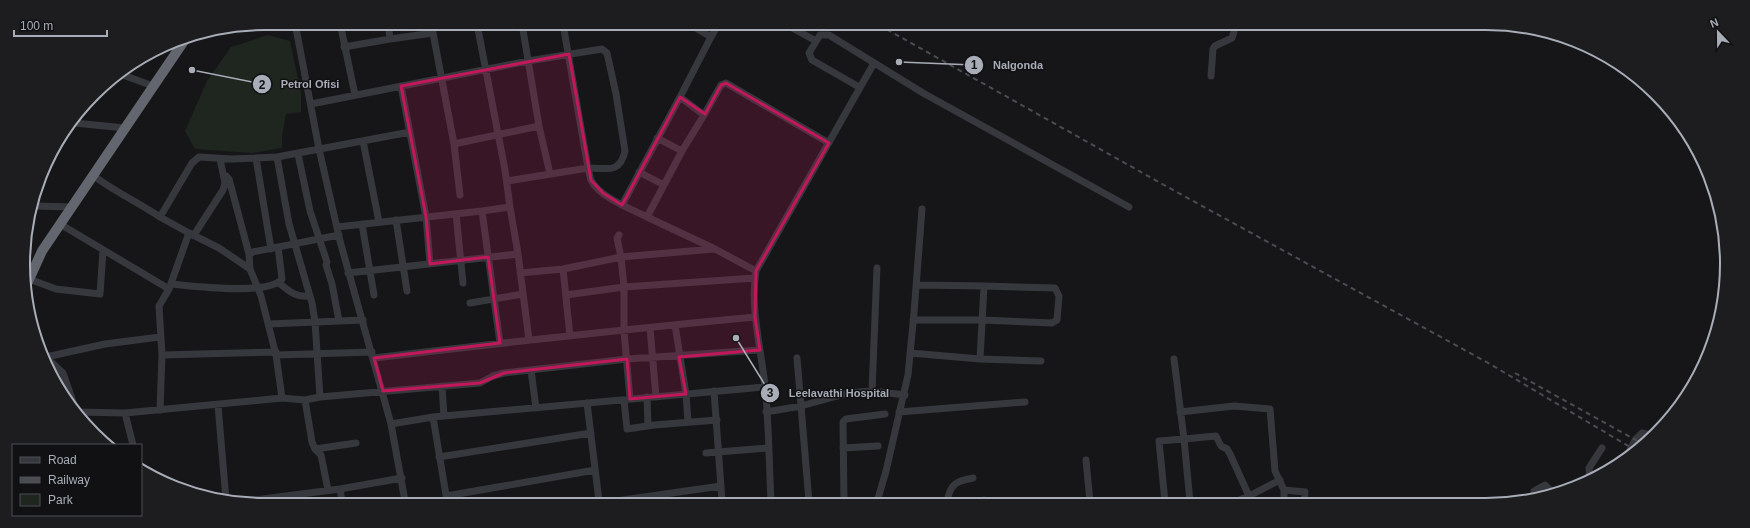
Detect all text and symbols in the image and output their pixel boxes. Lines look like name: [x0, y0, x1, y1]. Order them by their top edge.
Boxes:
scale bar: [14, 12, 107, 38]
north arrow: [1698, 12, 1738, 52]
text: N: [1708, 16, 1720, 30]
text: 100 m: [20, 19, 53, 33]
callout: Nalgonda: [964, 54, 1051, 77]
text: 1: [971, 58, 978, 72]
text: Nalgonda: [993, 59, 1044, 71]
callout: Petrol Ofisi: [252, 73, 347, 96]
text: 2: [259, 78, 266, 92]
text: Petrol Ofisi: [281, 78, 339, 90]
callout: Leelavathi Hospital: [760, 381, 897, 404]
text: 3: [767, 386, 774, 400]
text: Leelavathi Hospital: [789, 387, 889, 399]
legend: [12, 444, 142, 516]
text: Road: [48, 453, 77, 467]
text: Railway: [48, 473, 90, 487]
text: Park: [48, 493, 74, 507]

